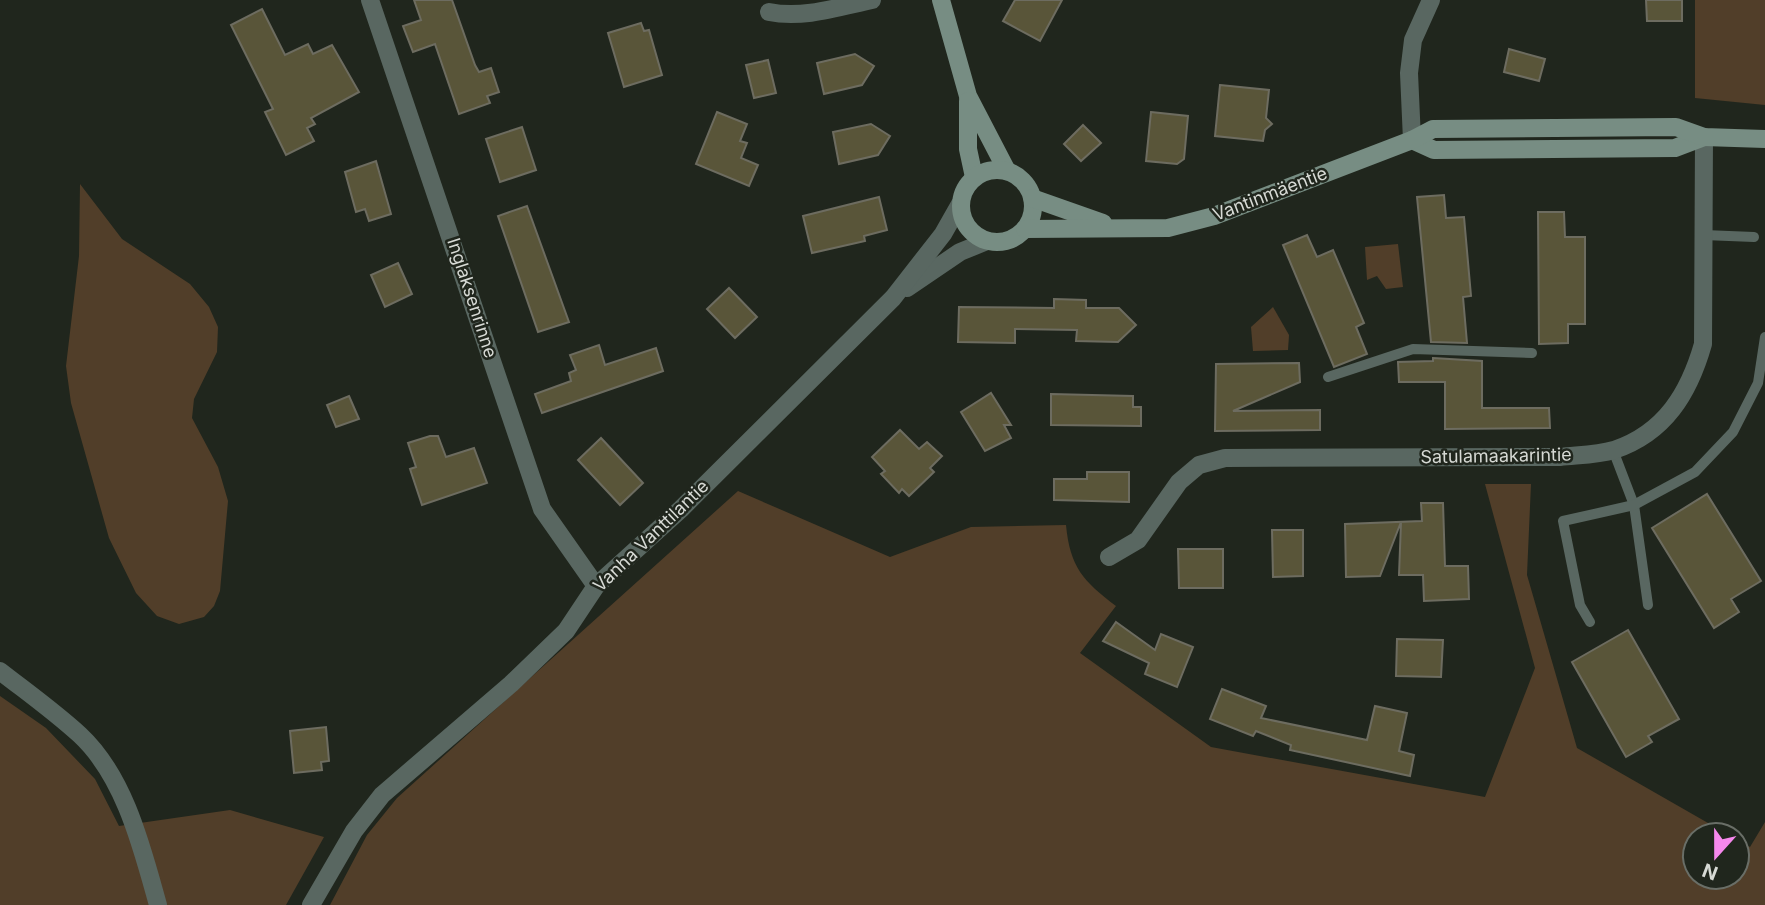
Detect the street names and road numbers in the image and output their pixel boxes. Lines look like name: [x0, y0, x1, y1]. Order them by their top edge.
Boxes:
street label: Vantinmäentie: [1210, 162, 1330, 225]
street label: Inglaksenrinne: [443, 235, 502, 360]
street label: Satulamaakarintie: [1420, 444, 1572, 467]
street label: Vanha Vanttilantie: [589, 475, 713, 596]

